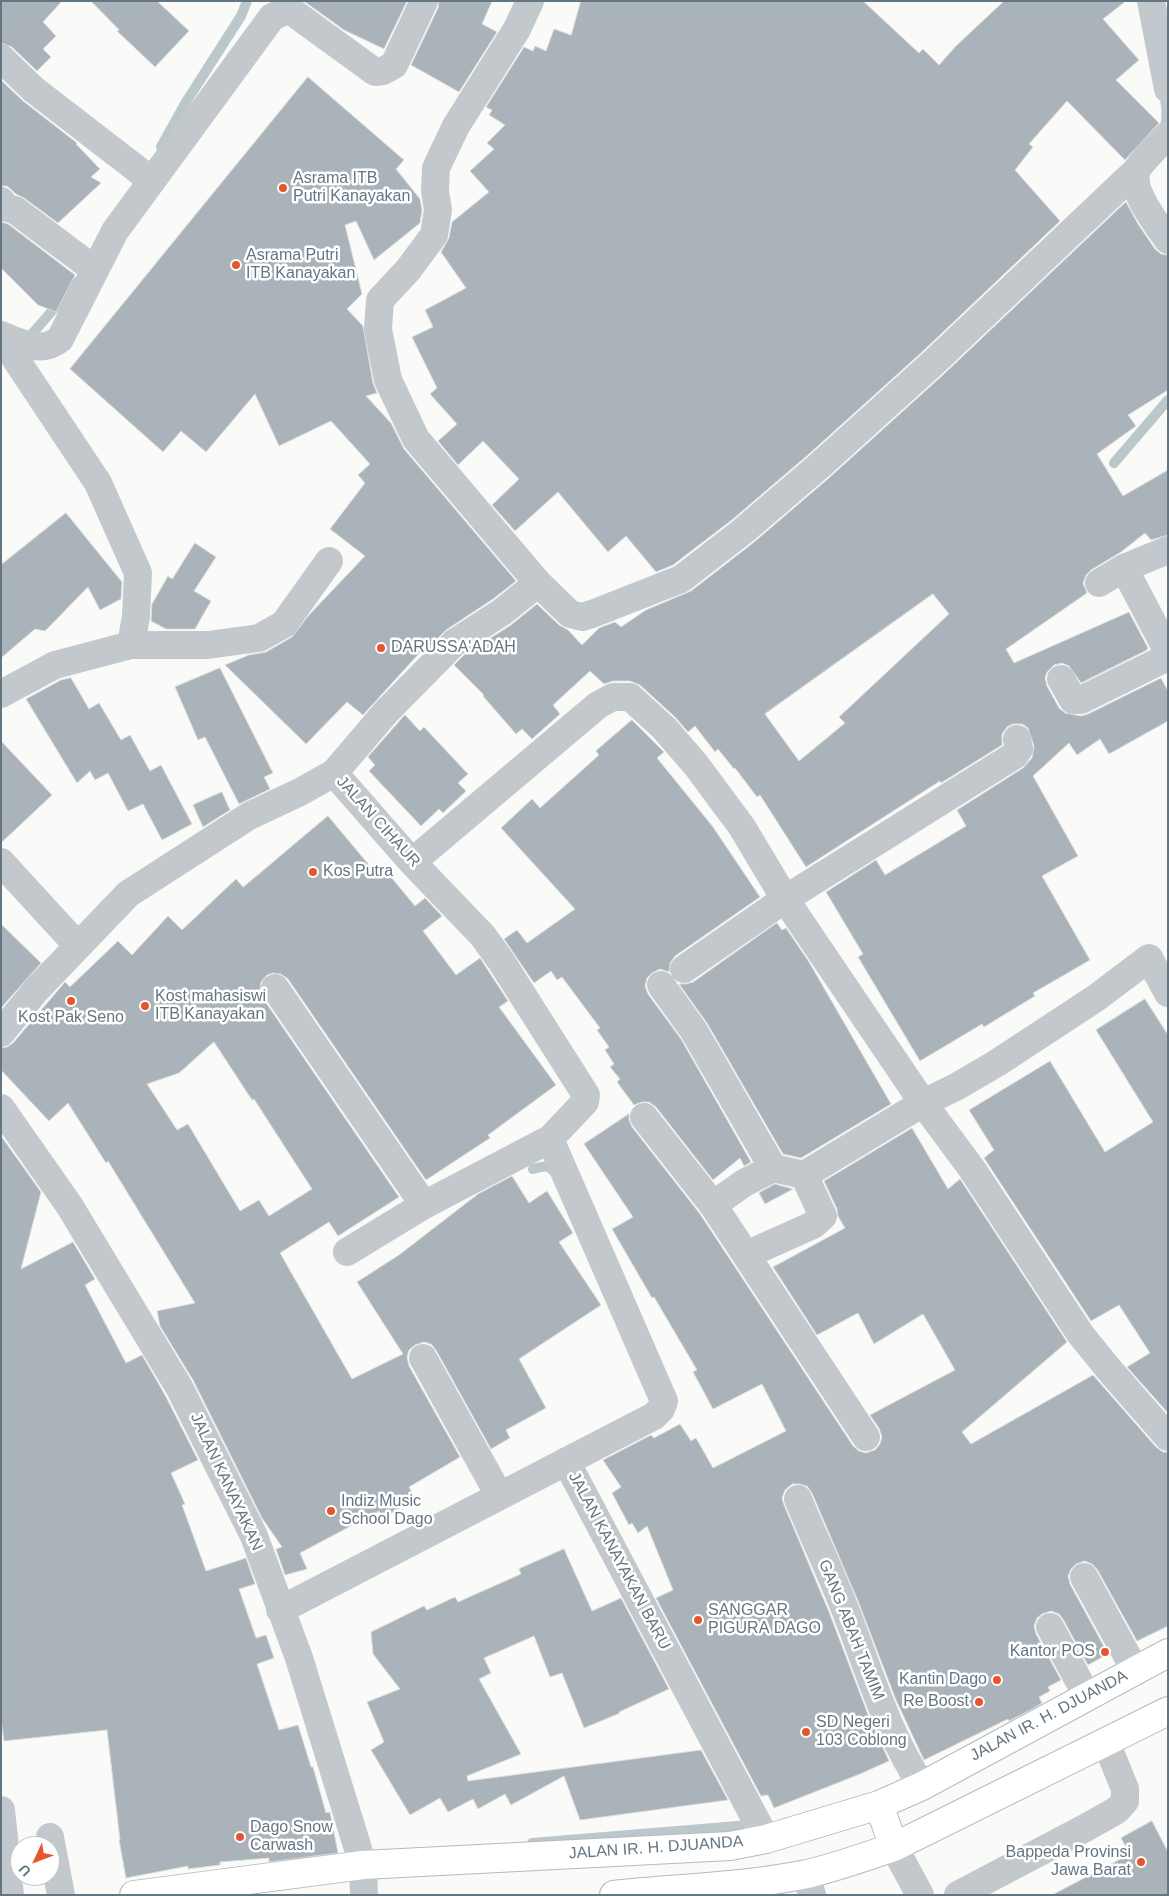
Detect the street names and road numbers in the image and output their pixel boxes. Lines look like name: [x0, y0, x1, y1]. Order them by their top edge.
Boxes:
street label: JALAN CIHAUR: [332, 773, 424, 871]
street label: JALAN KANAYAKAN: [186, 1410, 266, 1554]
street label: JALAN KANAYAKAN BARU: [564, 1469, 674, 1653]
street label: GANG ABAH TAMIM: [814, 1557, 888, 1703]
street label: JALAN IR. H. DJUANDA: [967, 1666, 1131, 1766]
street label: JALAN IR. H. DJUANDA: [568, 1832, 744, 1864]

